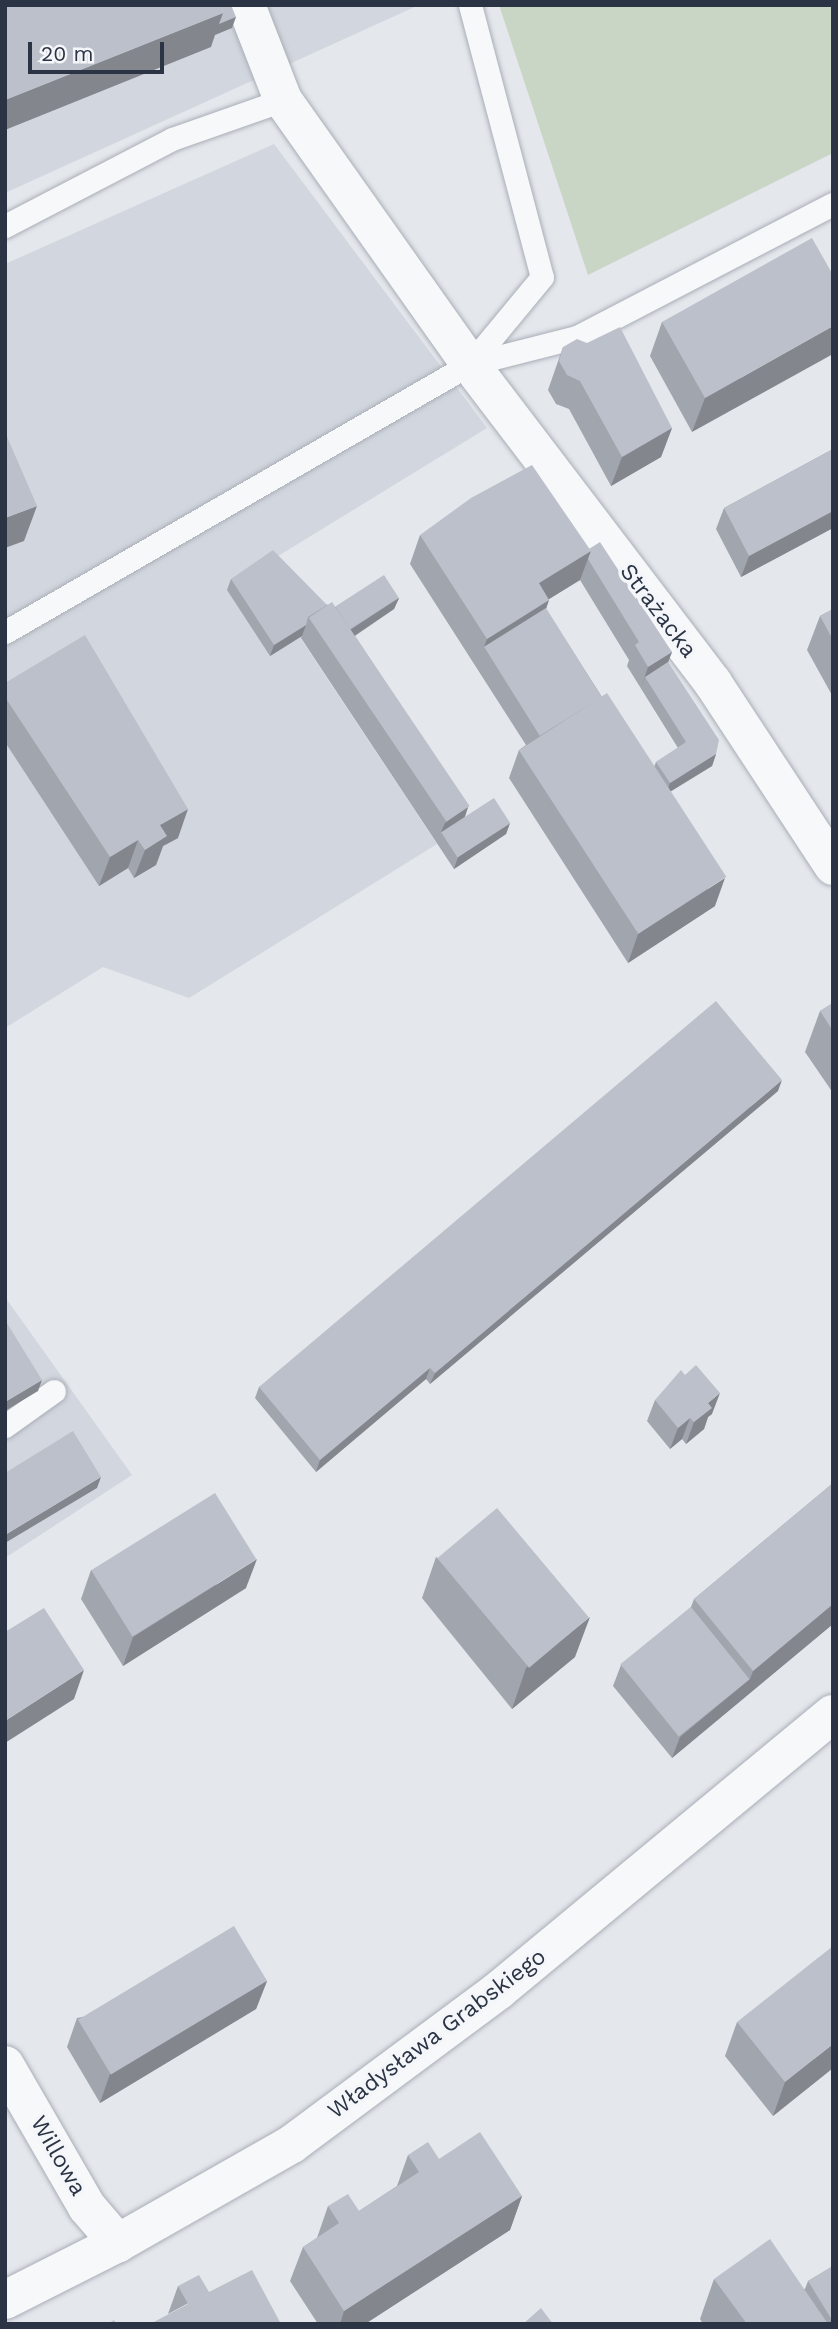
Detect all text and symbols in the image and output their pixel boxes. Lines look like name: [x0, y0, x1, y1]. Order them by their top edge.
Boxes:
scale bar: [32, 28, 168, 72]
text: 20 m: [41, 41, 93, 66]
street label: Strażacka: [614, 559, 702, 663]
street label: Władysława Grabskiego: [322, 1943, 552, 2125]
street label: Willowa: [24, 2111, 92, 2201]

